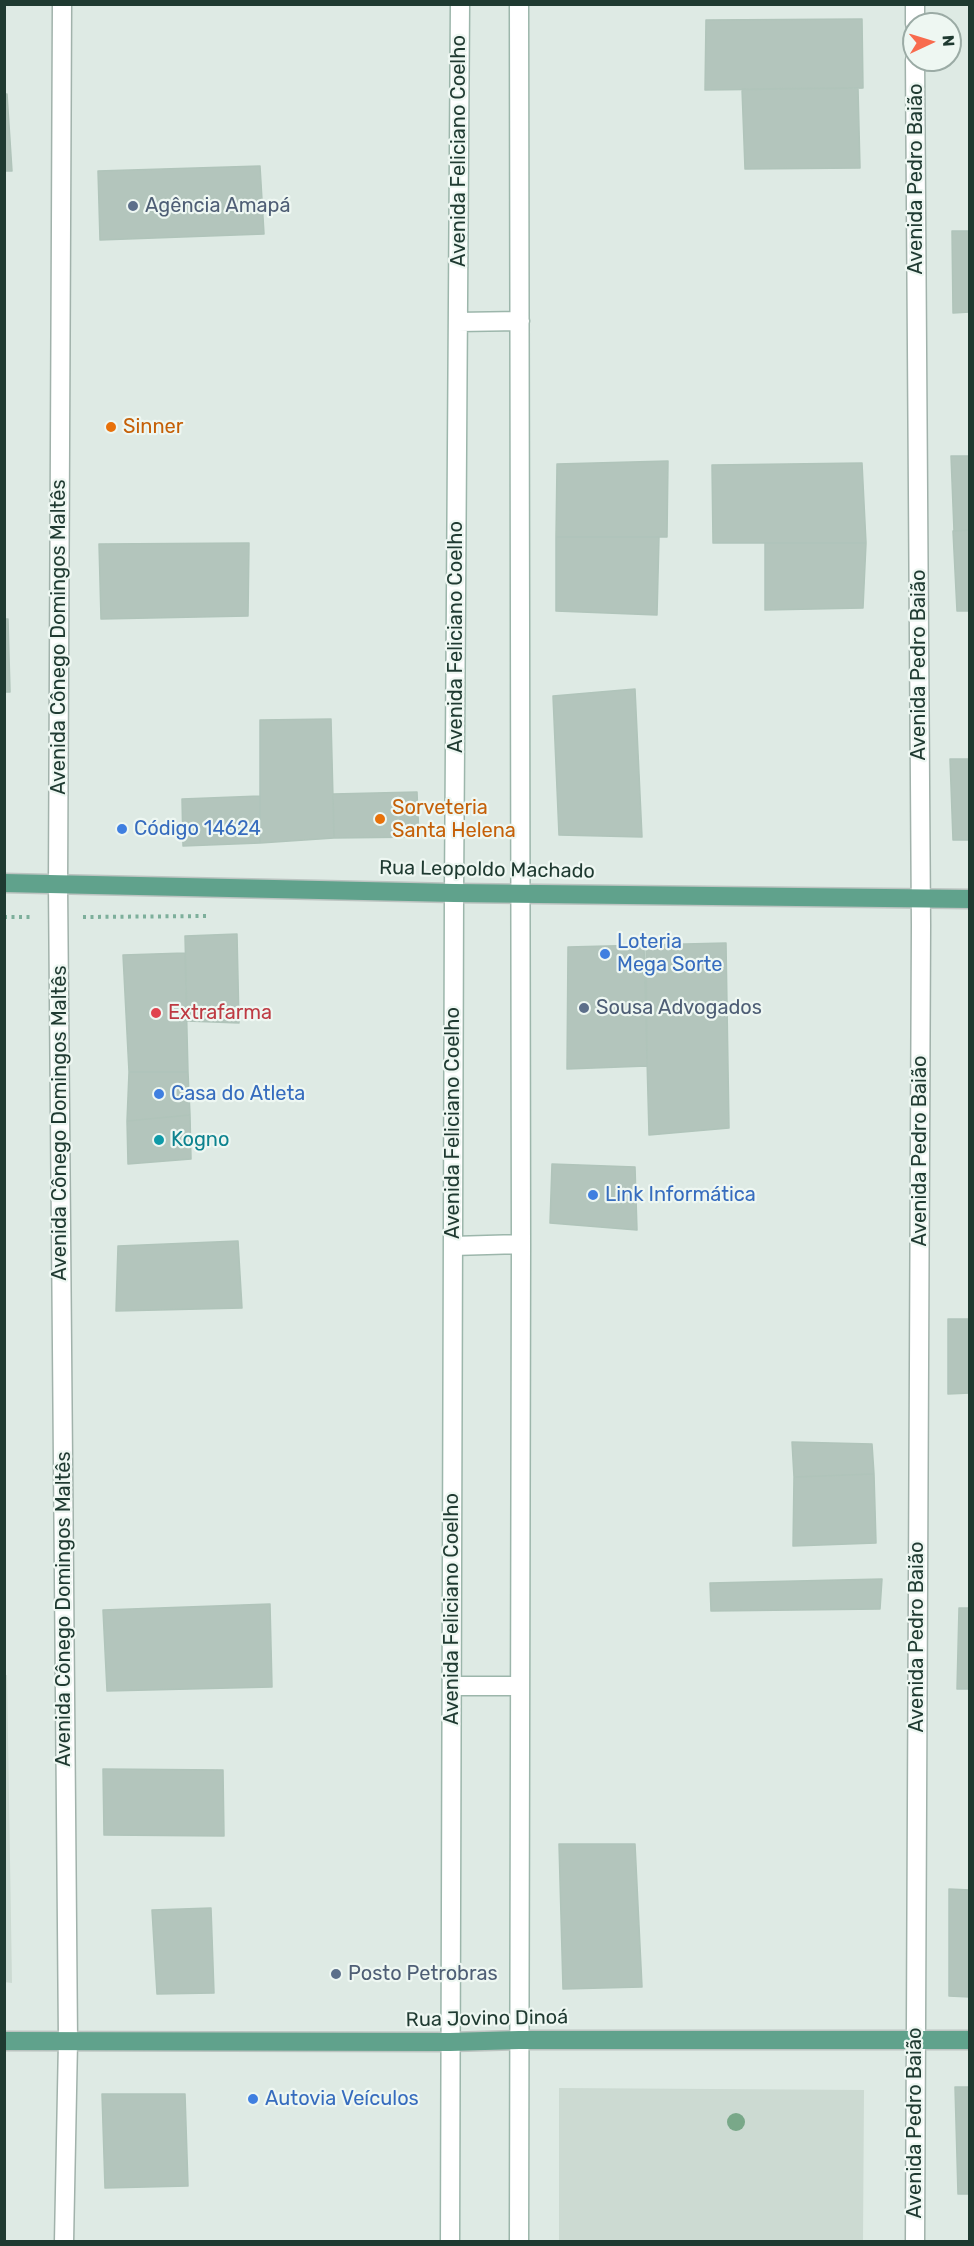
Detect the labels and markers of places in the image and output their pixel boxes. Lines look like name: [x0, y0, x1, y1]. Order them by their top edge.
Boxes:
place label: Agência Amapá: [145, 194, 291, 218]
marker: Agência Amapá: [126, 199, 140, 213]
place label: Sinner: [123, 415, 183, 439]
marker: Sinner: [104, 420, 118, 434]
place label: Sorveteria Santa Helena: [392, 796, 516, 843]
marker: Sorveteria Santa Helena: [373, 812, 387, 826]
place label: Código 14624: [134, 817, 261, 841]
marker: Código 14624: [115, 822, 129, 836]
place label: Loteria Mega Sorte: [617, 930, 722, 977]
marker: Loteria Mega Sorte: [598, 947, 612, 961]
place label: Sousa Advogados: [596, 996, 762, 1020]
place label: Extrafarma: [168, 1001, 272, 1025]
marker: Sousa Advogados: [577, 1001, 591, 1015]
marker: Extrafarma: [149, 1006, 163, 1020]
place label: Casa do Atleta: [171, 1082, 305, 1106]
marker: Casa do Atleta: [152, 1087, 166, 1101]
place label: Kogno: [171, 1128, 229, 1152]
marker: Kogno: [152, 1133, 166, 1147]
place label: Link Informática: [605, 1183, 756, 1207]
marker: Link Informática: [586, 1188, 600, 1202]
place label: Posto Petrobras: [348, 1962, 498, 1986]
marker: Posto Petrobras: [329, 1967, 343, 1981]
place label: Autovia Veículos: [265, 2087, 419, 2111]
marker: Autovia Veículos: [246, 2092, 260, 2106]

